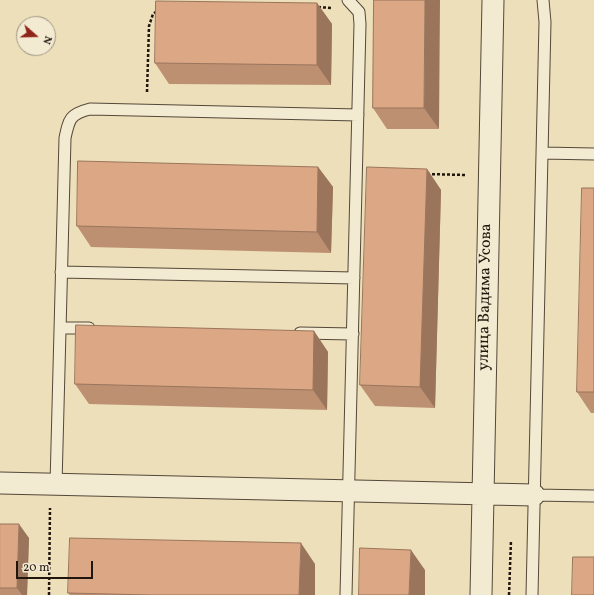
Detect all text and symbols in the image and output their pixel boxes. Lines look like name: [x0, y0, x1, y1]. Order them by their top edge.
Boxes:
north arrow: [16, 16, 56, 56]
text: N: [38, 34, 55, 46]
street label: улица Вадима Усова: [475, 223, 497, 371]
scale bar: [18, 553, 95, 579]
text: 20 m: [23, 560, 50, 576]

